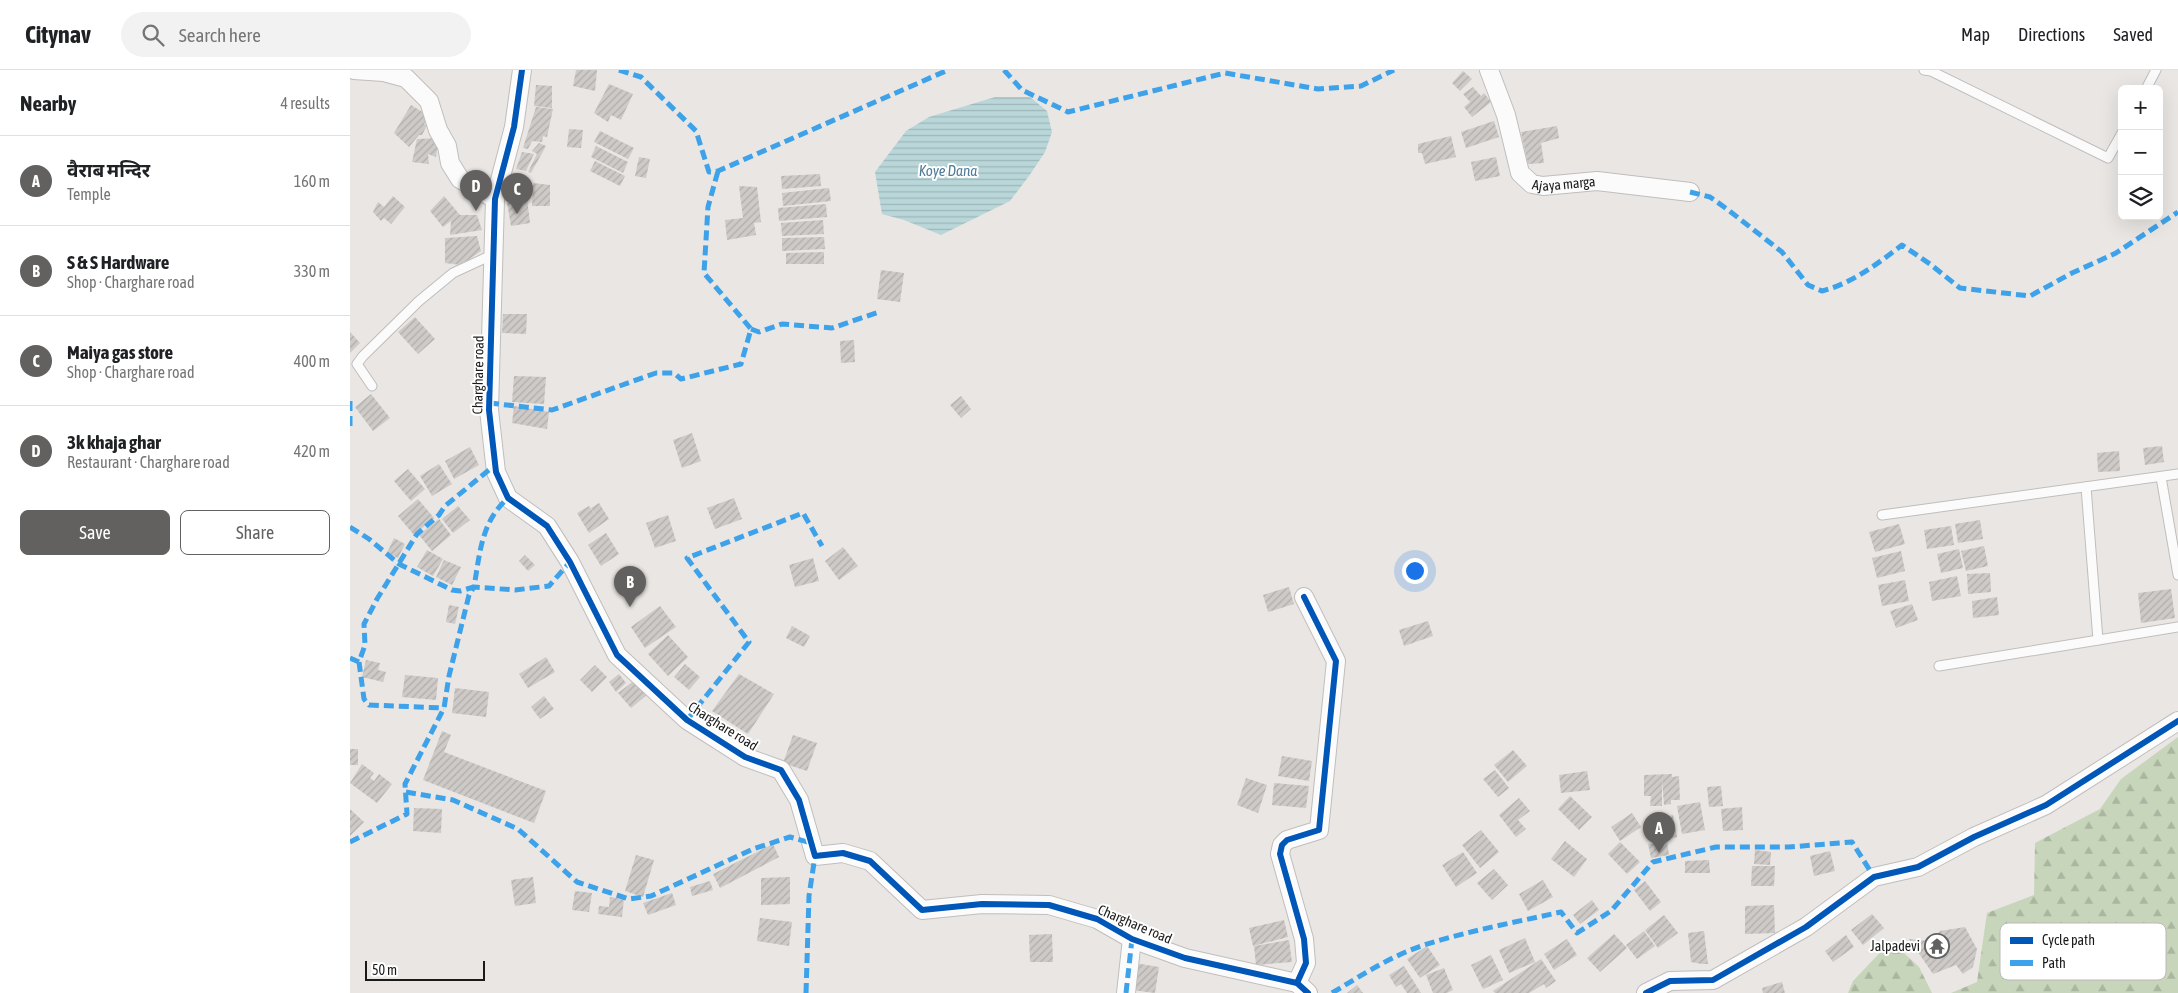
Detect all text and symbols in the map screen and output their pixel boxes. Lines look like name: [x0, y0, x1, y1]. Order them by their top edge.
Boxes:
search box: [121, 12, 471, 57]
text: Citynav: [25, 21, 91, 48]
icon: search: [139, 21, 167, 49]
text: Search here: [179, 24, 261, 46]
text: Map: [1961, 24, 1990, 45]
text: Directions: [2018, 24, 2085, 45]
text: Saved: [2113, 24, 2153, 45]
map controls: [2118, 85, 2163, 220]
button: +: [2118, 85, 2163, 130]
text: Nearby: [20, 91, 76, 115]
text: 4 results: [280, 94, 330, 112]
button: −: [2118, 130, 2163, 175]
text: वैराब मन्दिर: [67, 159, 150, 181]
water label: Koye Dana: [919, 162, 977, 179]
pin: D: [460, 170, 492, 211]
text: A: [32, 172, 40, 190]
text: 160 m: [294, 172, 330, 190]
pin: C: [501, 173, 533, 214]
street label: Ajaya marga: [1531, 173, 1596, 194]
button: layers: [2118, 175, 2163, 220]
text: Temple: [67, 185, 111, 203]
text: S & S Hardware: [67, 251, 169, 273]
text: B: [32, 262, 40, 280]
text: 330 m: [294, 262, 330, 280]
text: Shop · Charghare road: [67, 273, 195, 291]
street label: Charghare road: [469, 335, 487, 415]
text: Maiya gas store: [67, 341, 173, 363]
text: C: [32, 352, 40, 370]
text: 400 m: [294, 352, 330, 370]
text: Shop · Charghare road: [67, 363, 195, 381]
text: 3k khaja ghar: [67, 431, 161, 453]
text: D: [32, 442, 40, 460]
text: 420 m: [294, 442, 330, 460]
text: Restaurant · Charghare road: [67, 453, 230, 471]
button: Save: [20, 510, 170, 555]
button: Share: [180, 510, 330, 555]
your location: [1402, 558, 1428, 584]
pin: B: [614, 566, 646, 607]
street label: Charghare road: [685, 698, 761, 754]
pin: A: [1643, 812, 1675, 853]
street label: Charghare road: [1096, 901, 1174, 947]
legend: [2000, 923, 2166, 980]
text: Cycle path: [2042, 932, 2095, 948]
temple icon: Jalpadevi: [1924, 933, 1950, 959]
place label: Jalpadevi: [1870, 938, 1920, 954]
text: Path: [2042, 955, 2066, 971]
scale bar: [365, 958, 485, 981]
text: 50 m: [372, 962, 397, 978]

